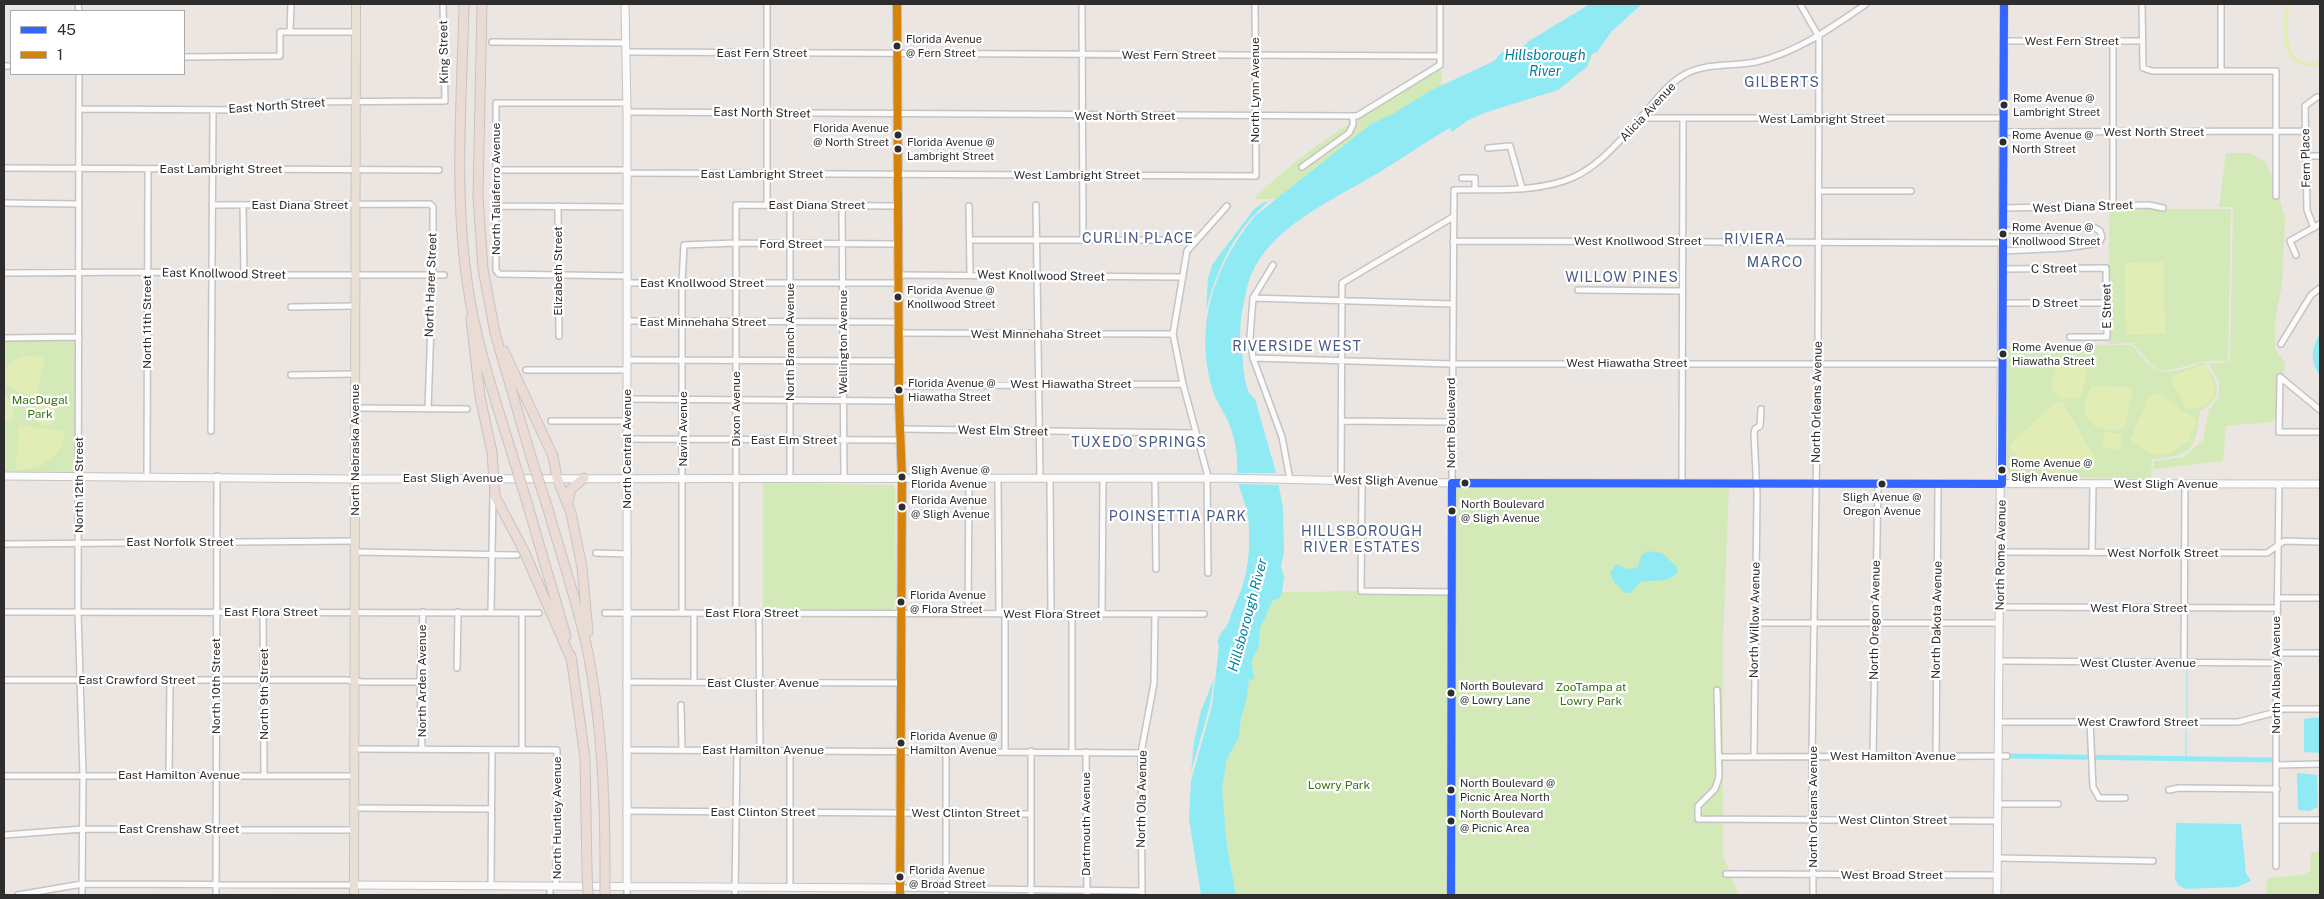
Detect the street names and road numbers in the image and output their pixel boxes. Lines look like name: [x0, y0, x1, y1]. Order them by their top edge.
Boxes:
street label: King Street: [436, 20, 452, 84]
street label: West Fern Street: [2025, 34, 2119, 48]
street label: North Lynn Avenue: [1248, 37, 1262, 143]
street label: East Fern Street: [717, 46, 807, 60]
street label: West Fern Street: [1122, 48, 1216, 62]
street label: Alicia Avenue: [1617, 80, 1679, 144]
street label: East North Street: [228, 95, 326, 117]
street label: East North Street: [713, 105, 811, 121]
street label: West North Street: [1075, 109, 1175, 123]
street label: West Lambright Street: [1759, 112, 1885, 126]
street label: North Taliaferro Avenue: [489, 123, 503, 255]
street label: West North Street: [2104, 125, 2204, 139]
street label: Fern Place: [2298, 128, 2314, 188]
street label: East Lambright Street: [160, 162, 282, 176]
street label: East Lambright Street: [701, 167, 823, 181]
street label: West Lambright Street: [1014, 168, 1140, 182]
street label: East Diana Street: [252, 198, 348, 212]
street label: East Diana Street: [769, 198, 865, 212]
street label: West Diana Street: [2032, 198, 2134, 216]
street label: Elizabeth Street: [551, 226, 565, 316]
street label: North Harer Street: [422, 232, 440, 338]
street label: West Knollwood Street: [1574, 234, 1702, 248]
street label: Ford Street: [759, 237, 823, 251]
street label: C Street: [2031, 261, 2077, 277]
street label: East Knollwood Street: [162, 266, 286, 282]
street label: West Knollwood Street: [977, 268, 1105, 284]
street label: North 11th Street: [140, 275, 154, 369]
street label: East Knollwood Street: [640, 276, 764, 290]
street label: North Branch Avenue: [783, 283, 797, 401]
street label: E Street: [2099, 283, 2115, 329]
street label: Wellington Avenue: [836, 290, 850, 394]
street label: D Street: [2032, 296, 2078, 310]
street label: East Minnehaha Street: [640, 315, 766, 329]
street label: West Minnehaha Street: [971, 327, 1101, 341]
street label: North Orleans Avenue: [1809, 341, 1825, 463]
street label: West Hiawatha Street: [1566, 356, 1688, 370]
street label: Dixon Avenue: [729, 371, 743, 447]
street label: West Hiawatha Street: [1010, 377, 1132, 391]
street label: North Boulevard: [1444, 378, 1458, 468]
street label: North Nebraska Avenue: [348, 384, 362, 516]
street label: North Central Avenue: [620, 389, 634, 509]
street label: Navin Avenue: [676, 391, 690, 467]
street label: West Elm Street: [958, 423, 1048, 439]
street label: East Elm Street: [751, 433, 837, 447]
street label: North 12th Street: [72, 437, 86, 533]
street label: East Sligh Avenue: [403, 471, 503, 485]
street label: West Sligh Avenue: [1334, 473, 1438, 489]
street label: West Sligh Avenue: [2114, 477, 2218, 491]
street label: North Rome Avenue: [1993, 499, 2009, 611]
street label: East Norfolk Street: [126, 535, 234, 549]
street label: West Norfolk Street: [2107, 546, 2219, 560]
street label: North Oregon Avenue: [1867, 560, 1883, 680]
street label: North Dakota Avenue: [1929, 561, 1945, 679]
street label: North Willow Avenue: [1747, 562, 1763, 678]
street label: West Flora Street: [2090, 601, 2188, 615]
street label: East Flora Street: [224, 605, 318, 619]
street label: East Flora Street: [705, 606, 799, 620]
street label: West Flora Street: [1003, 607, 1101, 621]
street label: North Albany Avenue: [2269, 616, 2283, 734]
street label: North Arden Avenue: [415, 625, 429, 737]
street label: North 10th Street: [209, 638, 223, 734]
street label: North 9th Street: [257, 648, 271, 740]
street label: West Cluster Avenue: [2080, 656, 2196, 670]
street label: East Crawford Street: [78, 673, 196, 687]
street label: East Cluster Avenue: [707, 676, 819, 690]
street label: West Crawford Street: [2078, 715, 2198, 729]
street label: East Hamilton Avenue: [702, 743, 824, 757]
street label: North Orleans Avenue: [1806, 746, 1820, 868]
street label: West Hamilton Avenue: [1830, 749, 1956, 763]
street label: North Ola Avenue: [1134, 750, 1150, 848]
street label: North Huntley Avenue: [550, 757, 564, 879]
street label: East Hamilton Avenue: [118, 768, 240, 782]
street label: Dartmouth Avenue: [1079, 772, 1093, 876]
street label: East Clinton Street: [710, 805, 816, 819]
street label: West Clinton Street: [912, 806, 1020, 820]
street label: West Clinton Street: [1839, 813, 1947, 827]
street label: East Crenshaw Street: [119, 822, 239, 836]
street label: West Broad Street: [1841, 868, 1943, 882]

